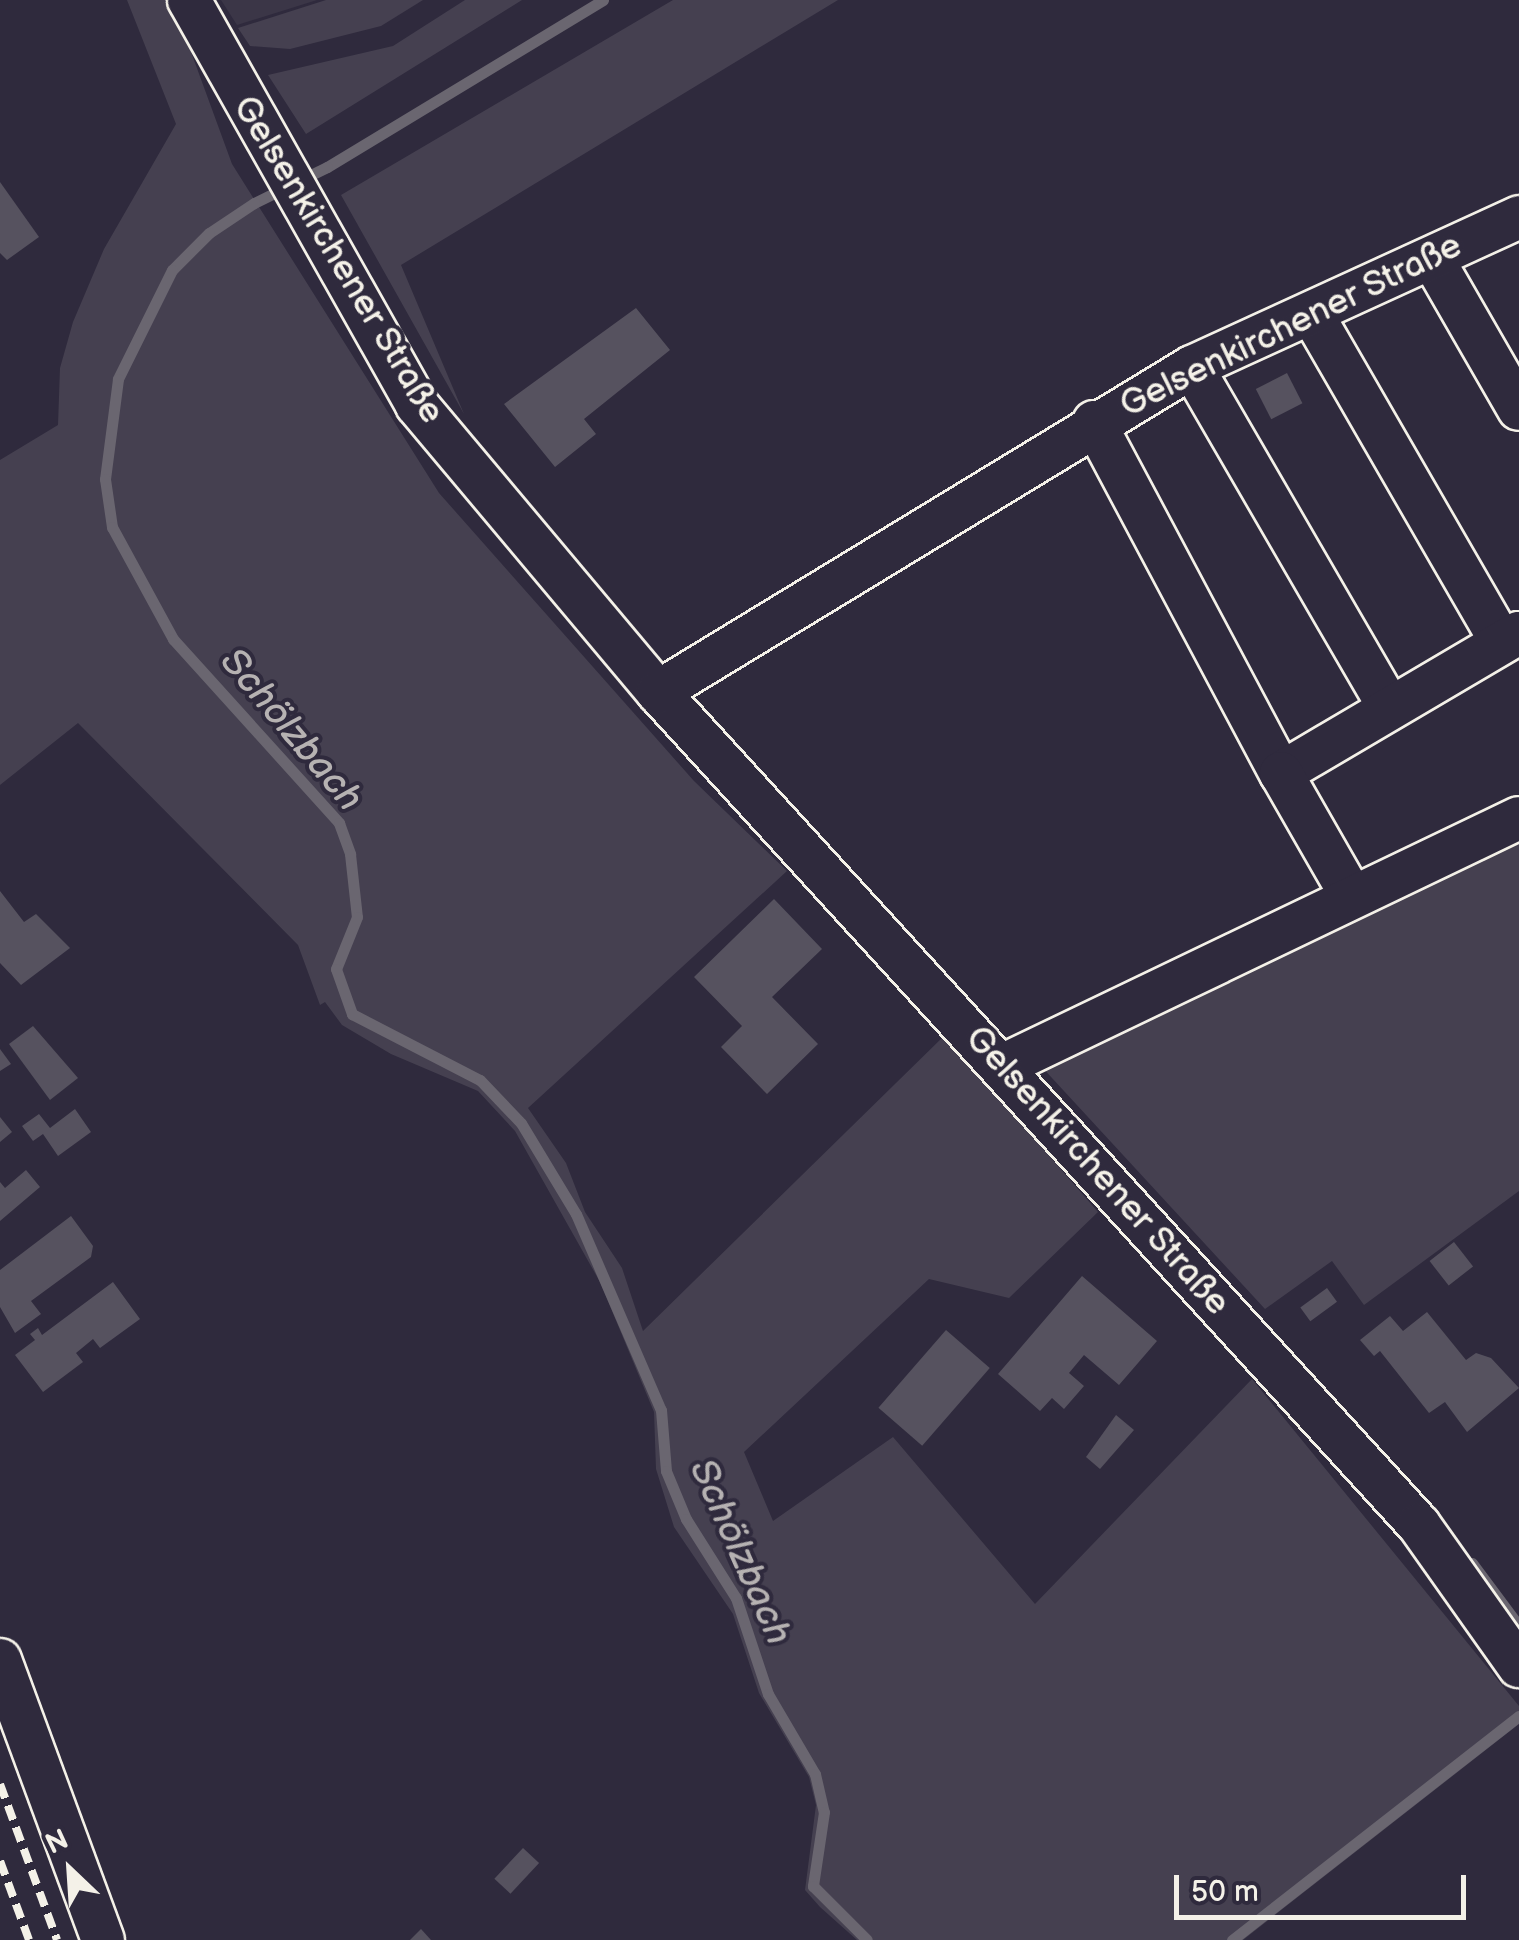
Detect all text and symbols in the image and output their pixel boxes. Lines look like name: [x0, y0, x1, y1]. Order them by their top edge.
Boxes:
street label: Gelsenkirchener Straße: [223, 88, 453, 432]
street label: Gelsenkirchener Straße: [1113, 225, 1469, 427]
water label: Schölzbach: [210, 639, 372, 821]
street label: Gelsenkirchener Straße: [956, 1018, 1238, 1324]
water label: Schölzbach: [679, 1452, 801, 1652]
north arrow: [20, 1820, 120, 1920]
text: N: [41, 1823, 74, 1862]
scale bar: [1179, 1855, 1472, 1917]
text: 50 m: [1191, 1874, 1259, 1910]

